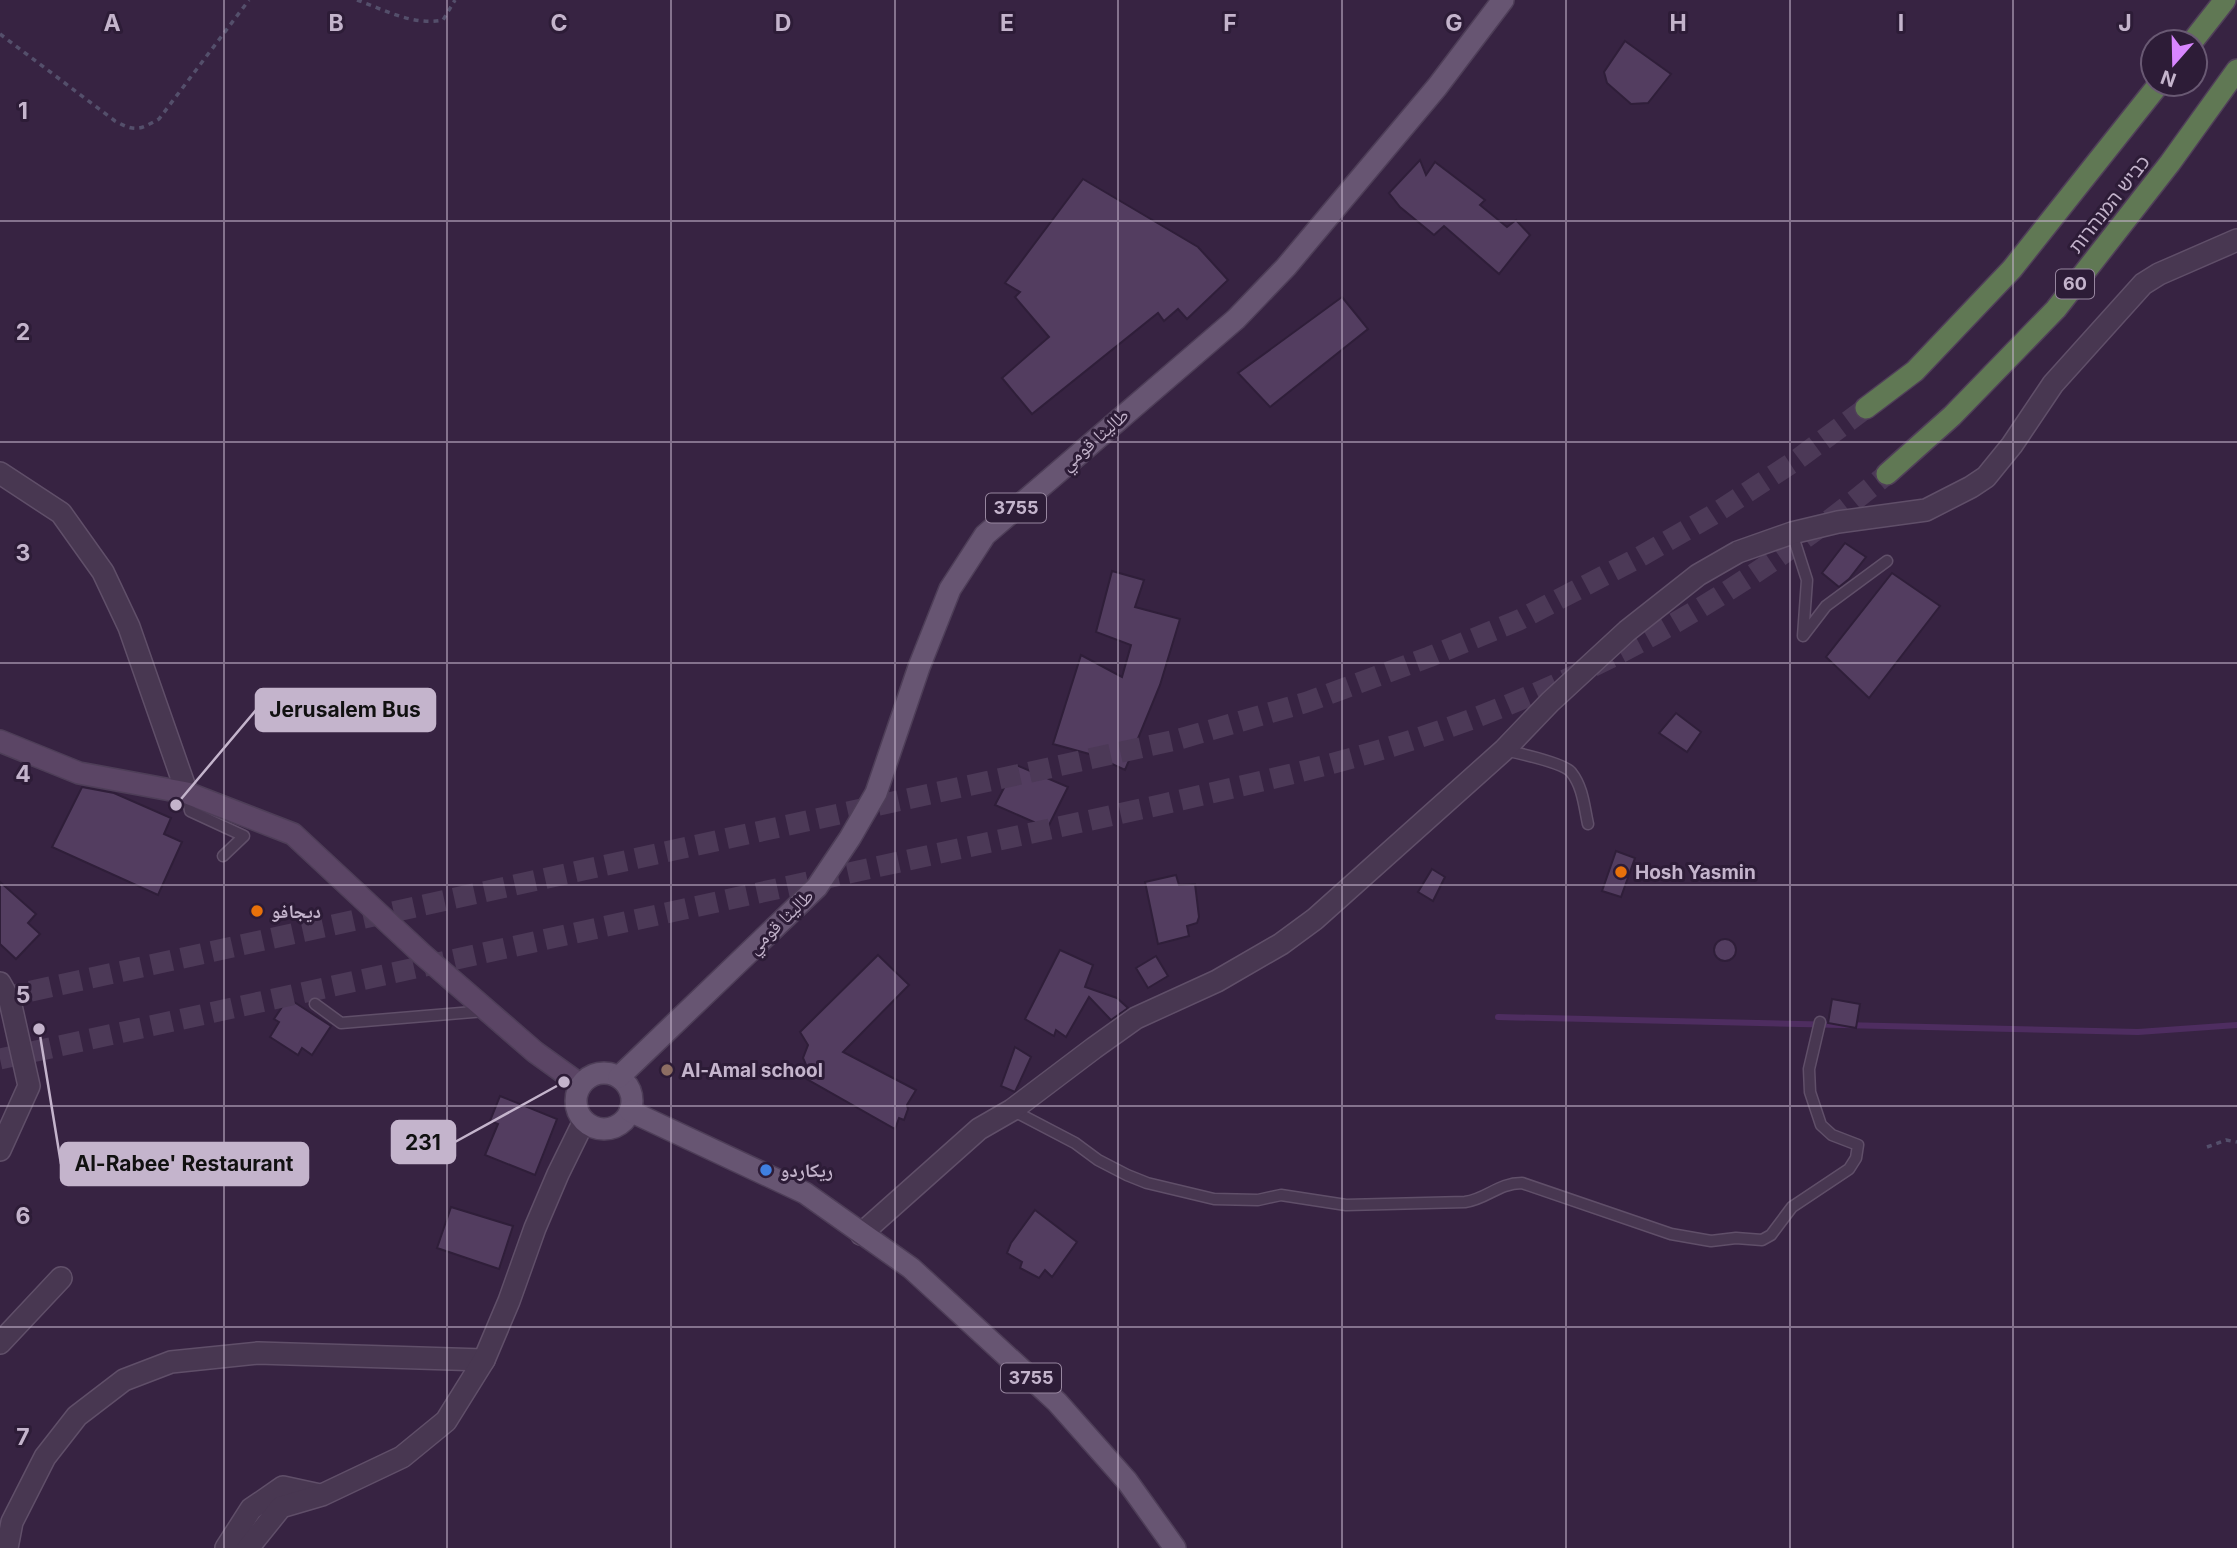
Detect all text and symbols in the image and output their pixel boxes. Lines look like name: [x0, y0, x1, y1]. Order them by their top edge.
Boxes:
text: A: [103, 9, 121, 37]
text: B: [328, 9, 344, 37]
text: C: [550, 9, 568, 37]
text: D: [775, 9, 791, 37]
text: E: [1000, 9, 1014, 37]
text: F: [1223, 9, 1237, 37]
text: G: [1445, 9, 1463, 37]
text: H: [1669, 9, 1687, 37]
text: I: [1898, 9, 1904, 37]
text: J: [2118, 9, 2132, 37]
north arrow: [2139, 28, 2209, 98]
text: N: [2158, 65, 2179, 92]
text: 1: [18, 97, 28, 125]
street label: כביש המנהרות: [2064, 151, 2155, 258]
road number: 60: [2056, 270, 2094, 298]
text: 2: [16, 318, 30, 346]
street label: طاليثا قومي: [1055, 403, 1136, 478]
road number: 3755: [986, 494, 1046, 522]
text: 3: [16, 539, 30, 567]
callout: Jerusalem Bus: [256, 689, 435, 731]
text: Jerusalem Bus: [269, 697, 421, 722]
text: 4: [15, 760, 31, 788]
place label: Hosh Yasmin: [1635, 861, 1756, 884]
marker: Hosh Yasmin: [1613, 864, 1629, 880]
street label: طاليثا قومي: [742, 884, 821, 961]
place label: ديجافو: [271, 900, 321, 923]
marker: ديجافو: [249, 903, 265, 919]
text: 5: [16, 981, 30, 1009]
place label: Al-Amal school: [681, 1059, 823, 1082]
marker: Al-Amal school: [659, 1062, 675, 1078]
callout: 231: [392, 1121, 455, 1163]
text: 231: [405, 1130, 441, 1155]
callout: Al-Rabee' Restaurant: [61, 1143, 308, 1185]
text: Al-Rabee' Restaurant: [74, 1151, 294, 1176]
place label: ريكاردو: [780, 1159, 833, 1182]
marker: ريكاردو: [758, 1162, 774, 1178]
text: 6: [16, 1202, 30, 1230]
road number: 3755: [1001, 1364, 1061, 1392]
text: 7: [16, 1423, 30, 1451]

